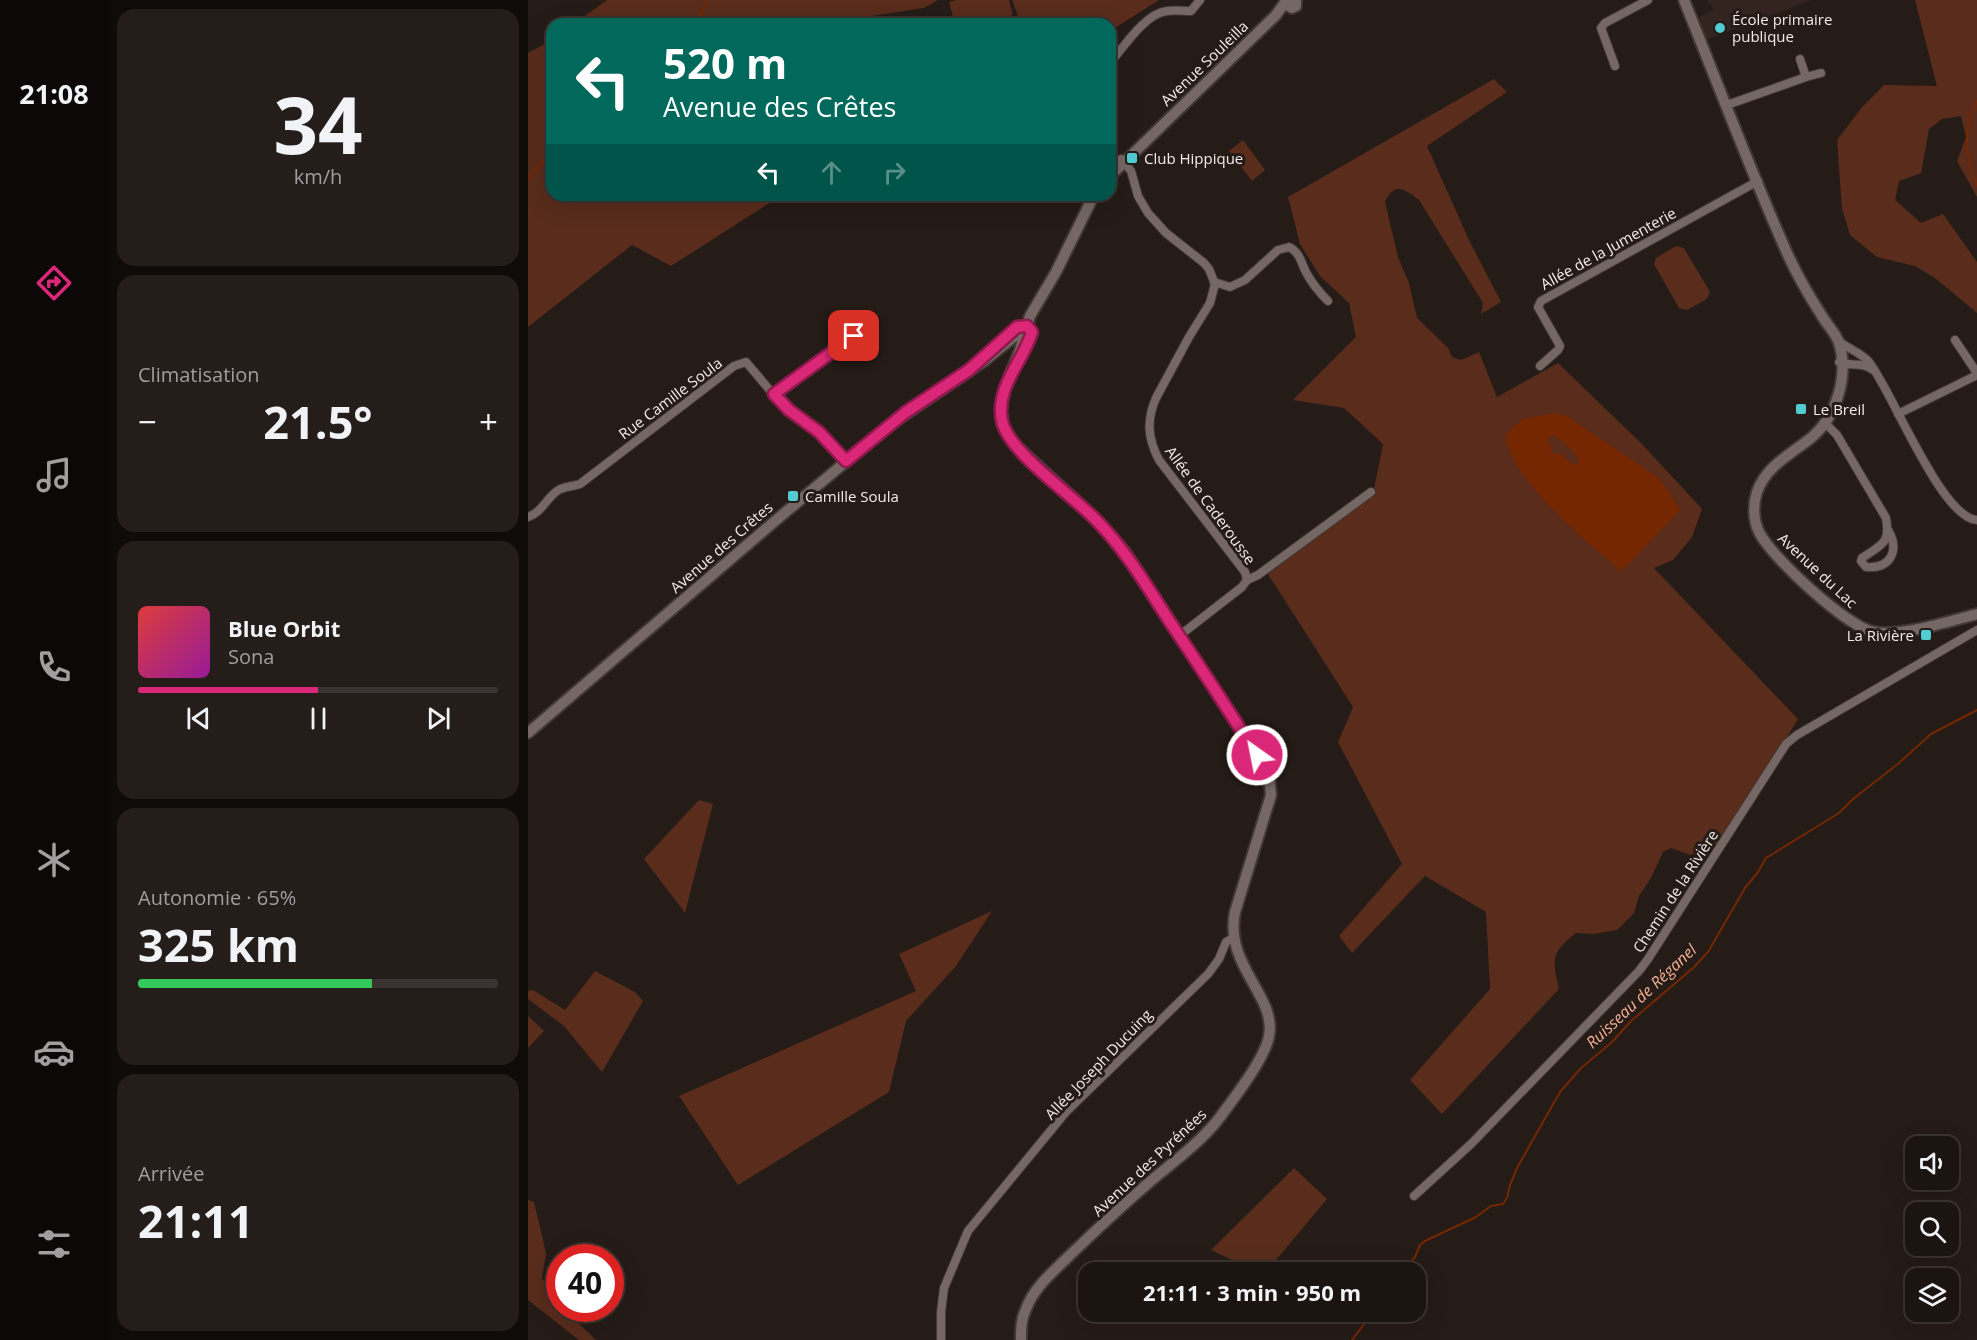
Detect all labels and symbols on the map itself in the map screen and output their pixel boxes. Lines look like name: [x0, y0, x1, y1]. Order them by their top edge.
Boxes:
place label: École primaire publique: [1732, 9, 1832, 46]
street label: Avenue Souleilla: [1156, 16, 1252, 110]
marker: École primaire publique: [1713, 21, 1727, 35]
place label: Club Hippique: [1144, 148, 1243, 168]
marker: Club Hippique: [1125, 151, 1139, 165]
street label: Allée de la Jumenterie: [1537, 202, 1679, 294]
pin: [828, 310, 879, 361]
street label: Rue Camille Soula: [614, 352, 726, 444]
place label: Le Breil: [1813, 399, 1865, 419]
marker: Le Breil: [1794, 402, 1808, 416]
street label: Allée de Caderousse: [1161, 442, 1261, 568]
place label: Camille Soula: [805, 486, 899, 506]
marker: Camille Soula: [786, 489, 800, 503]
street label: Avenue des Crêtes: [666, 497, 776, 597]
street label: Avenue du Lac: [1774, 528, 1862, 612]
place label: La Rivière: [1847, 625, 1914, 645]
marker: La Rivière: [1919, 628, 1933, 642]
position arrow: [1225, 723, 1289, 787]
street label: Chemin de la Rivière: [1628, 826, 1722, 956]
water label: Ruisseau de Réganel: [1581, 938, 1702, 1053]
street label: Allée Joseph Ducuing: [1040, 1004, 1156, 1124]
street label: Avenue des Pyrénées: [1088, 1104, 1210, 1220]
speed limit sign: 40: [546, 1244, 624, 1322]

